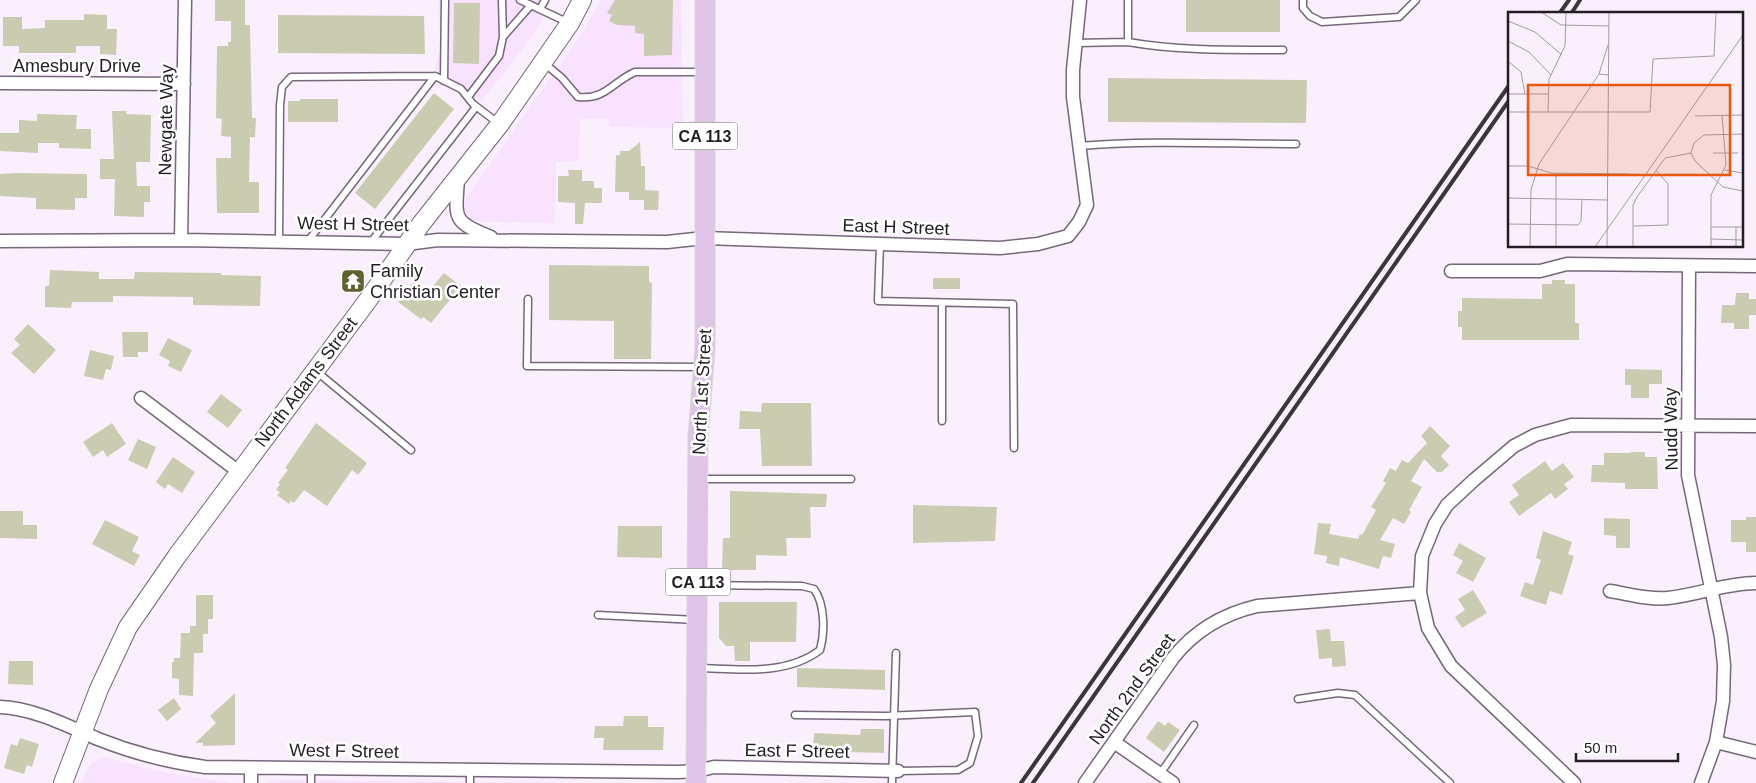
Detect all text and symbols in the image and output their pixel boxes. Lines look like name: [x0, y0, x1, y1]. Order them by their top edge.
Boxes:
inset map: [1508, 12, 1744, 248]
street label: Amesbury Drive: [13, 56, 141, 76]
street label: Newgate Way: [155, 64, 177, 176]
road number: CA 113: [672, 122, 738, 150]
street label: West H Street: [297, 213, 409, 235]
street label: East H Street: [842, 215, 950, 239]
place label: Family Christian Center: [370, 261, 500, 302]
temple icon: Family Christian Center: [340, 268, 366, 294]
street label: North Adams Street: [251, 313, 361, 451]
street label: North 1st Street: [689, 329, 715, 455]
street label: Nudd Way: [1660, 387, 1682, 471]
road number: CA 113: [666, 568, 730, 596]
street label: North 2nd Street: [1085, 630, 1179, 748]
scale bar: [1576, 730, 1678, 762]
text: 50 m: [1584, 739, 1617, 756]
street label: West F Street: [289, 740, 399, 762]
street label: East F Street: [744, 740, 850, 762]

